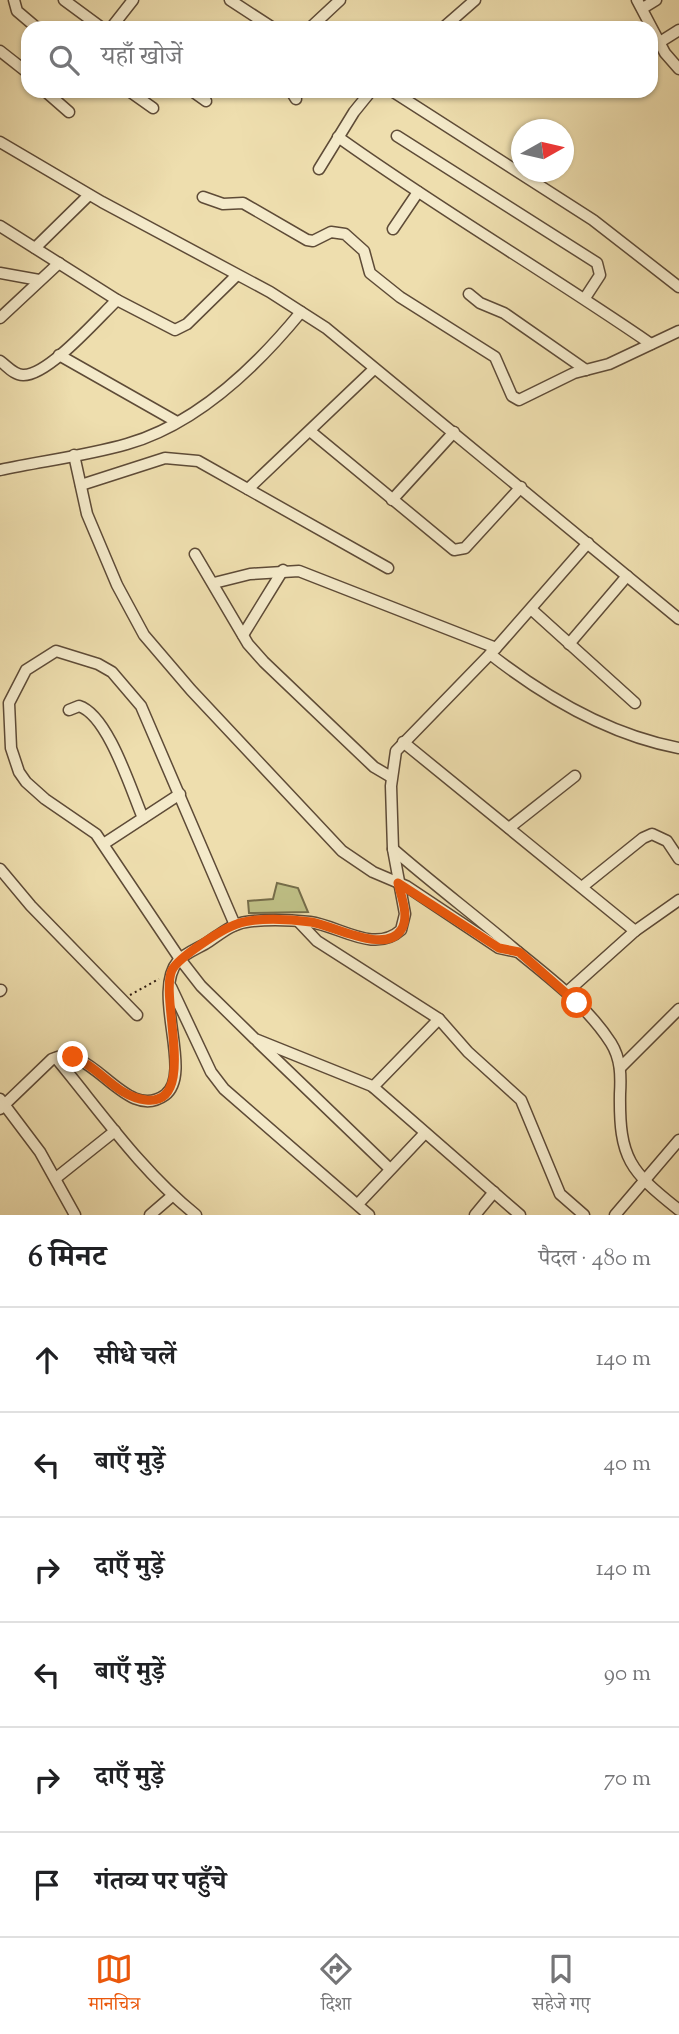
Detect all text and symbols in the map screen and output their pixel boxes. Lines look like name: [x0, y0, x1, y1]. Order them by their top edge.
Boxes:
search box: [21, 21, 658, 98]
text: यहाँ खोजें: [101, 39, 183, 76]
icon: search: [45, 41, 83, 79]
north arrow: [511, 119, 574, 182]
route start: [561, 987, 592, 1018]
route end: [57, 1041, 88, 1072]
text: 6 मिनट: [28, 1237, 106, 1280]
text: पैदल · 480 m: [539, 1243, 651, 1276]
text: सीधे चलें: [95, 1339, 176, 1376]
icon: ahead: [28, 1341, 66, 1379]
text: 140 m: [596, 1343, 651, 1376]
text: बाएँ मुड़ें: [95, 1444, 165, 1481]
icon: left: [28, 1446, 66, 1484]
text: 40 m: [604, 1448, 651, 1481]
text: दाएँ मुड़ें: [95, 1549, 164, 1586]
icon: right: [28, 1551, 66, 1589]
text: 140 m: [596, 1553, 651, 1586]
text: बाएँ मुड़ें: [95, 1654, 165, 1691]
icon: left: [28, 1656, 66, 1694]
text: 90 m: [604, 1658, 651, 1691]
text: दाएँ मुड़ें: [95, 1759, 164, 1796]
icon: right: [28, 1761, 66, 1799]
text: 70 m: [604, 1763, 651, 1796]
text: गंतव्य पर पहुँचे: [95, 1864, 226, 1901]
icon: arrive: [28, 1866, 66, 1904]
tab: मानचित्र: [89, 1950, 140, 2022]
tab: दिशा: [317, 1950, 355, 2022]
tab: सहेजे गए: [532, 1950, 590, 2022]

